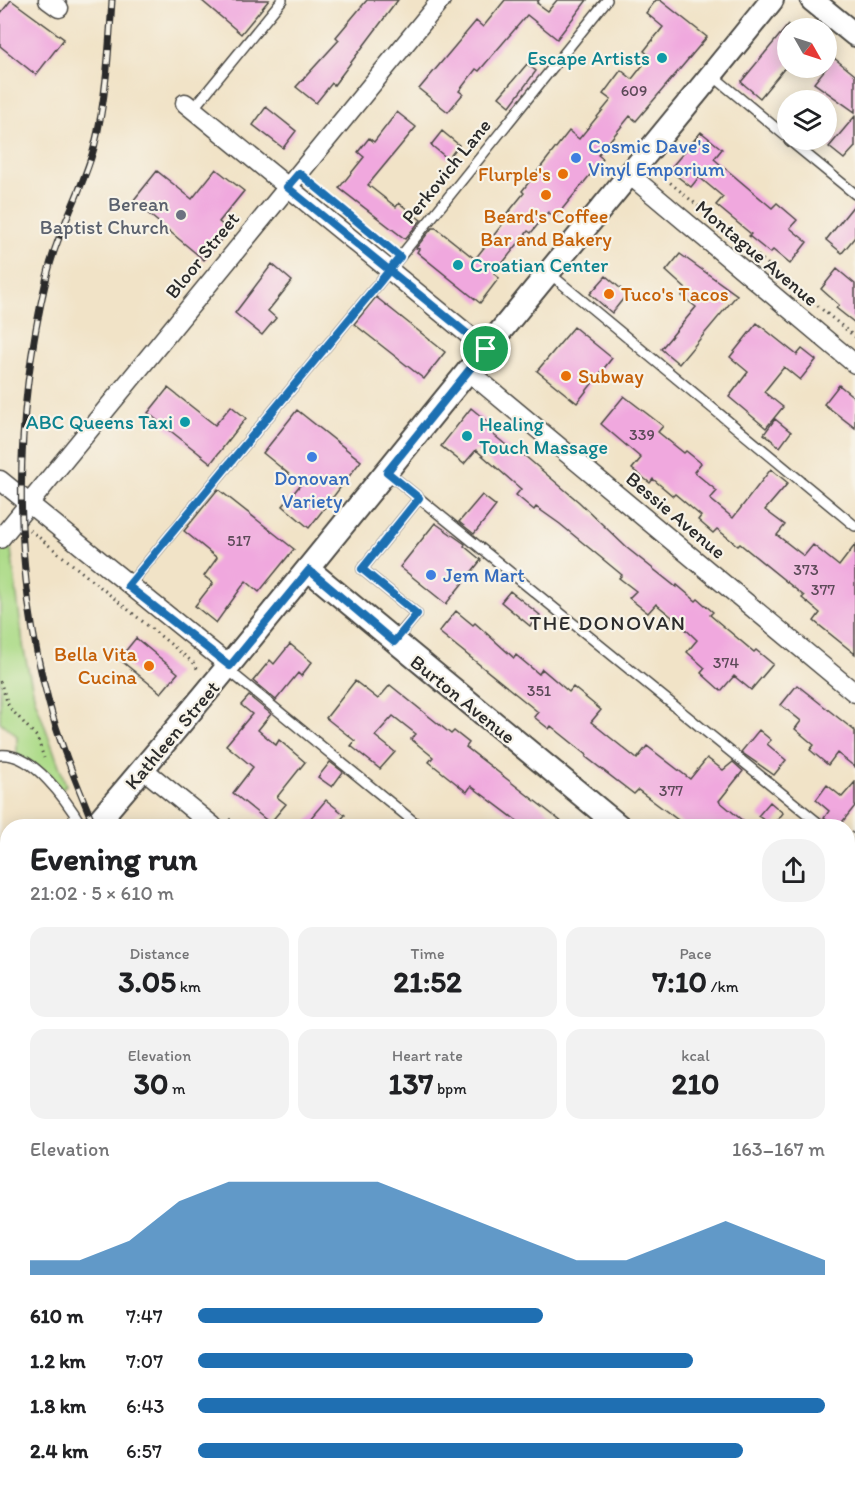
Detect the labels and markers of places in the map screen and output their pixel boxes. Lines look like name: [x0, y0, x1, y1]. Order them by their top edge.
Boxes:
place label: Escape Artists: [527, 46, 650, 70]
marker: Escape Artists: [655, 51, 669, 65]
place label: Cosmic Dave's Vinyl Emporium: [588, 134, 725, 181]
marker: Cosmic Dave's Vinyl Emporium: [569, 151, 583, 165]
place label: Flurple's: [478, 162, 551, 186]
marker: Flurple's: [556, 167, 570, 181]
marker: Beard's Coffee Bar and Bakery: [539, 188, 553, 202]
place label: Berean Baptist Church: [40, 192, 169, 239]
place label: Beard's Coffee Bar and Bakery: [480, 204, 612, 251]
marker: Berean Baptist Church: [174, 208, 188, 222]
place label: Croatian Center: [470, 253, 608, 277]
marker: Croatian Center: [451, 258, 465, 272]
place label: Tuco's Tacos: [621, 282, 729, 306]
marker: Tuco's Tacos: [602, 287, 616, 301]
pin: [460, 323, 511, 374]
place label: Subway: [578, 364, 644, 388]
marker: Subway: [559, 369, 573, 383]
place label: ABC Queens Taxi: [26, 410, 173, 434]
place label: Healing Touch Massage: [479, 412, 608, 459]
marker: ABC Queens Taxi: [178, 415, 192, 429]
marker: Healing Touch Massage: [460, 429, 474, 443]
marker: Donovan Variety: [305, 450, 319, 464]
place label: Donovan Variety: [274, 466, 350, 513]
place label: Jem Mart: [443, 563, 525, 587]
marker: Jem Mart: [424, 568, 438, 582]
place label: Bella Vita Cucina: [54, 642, 138, 689]
marker: Bella Vita Cucina: [142, 659, 156, 673]

